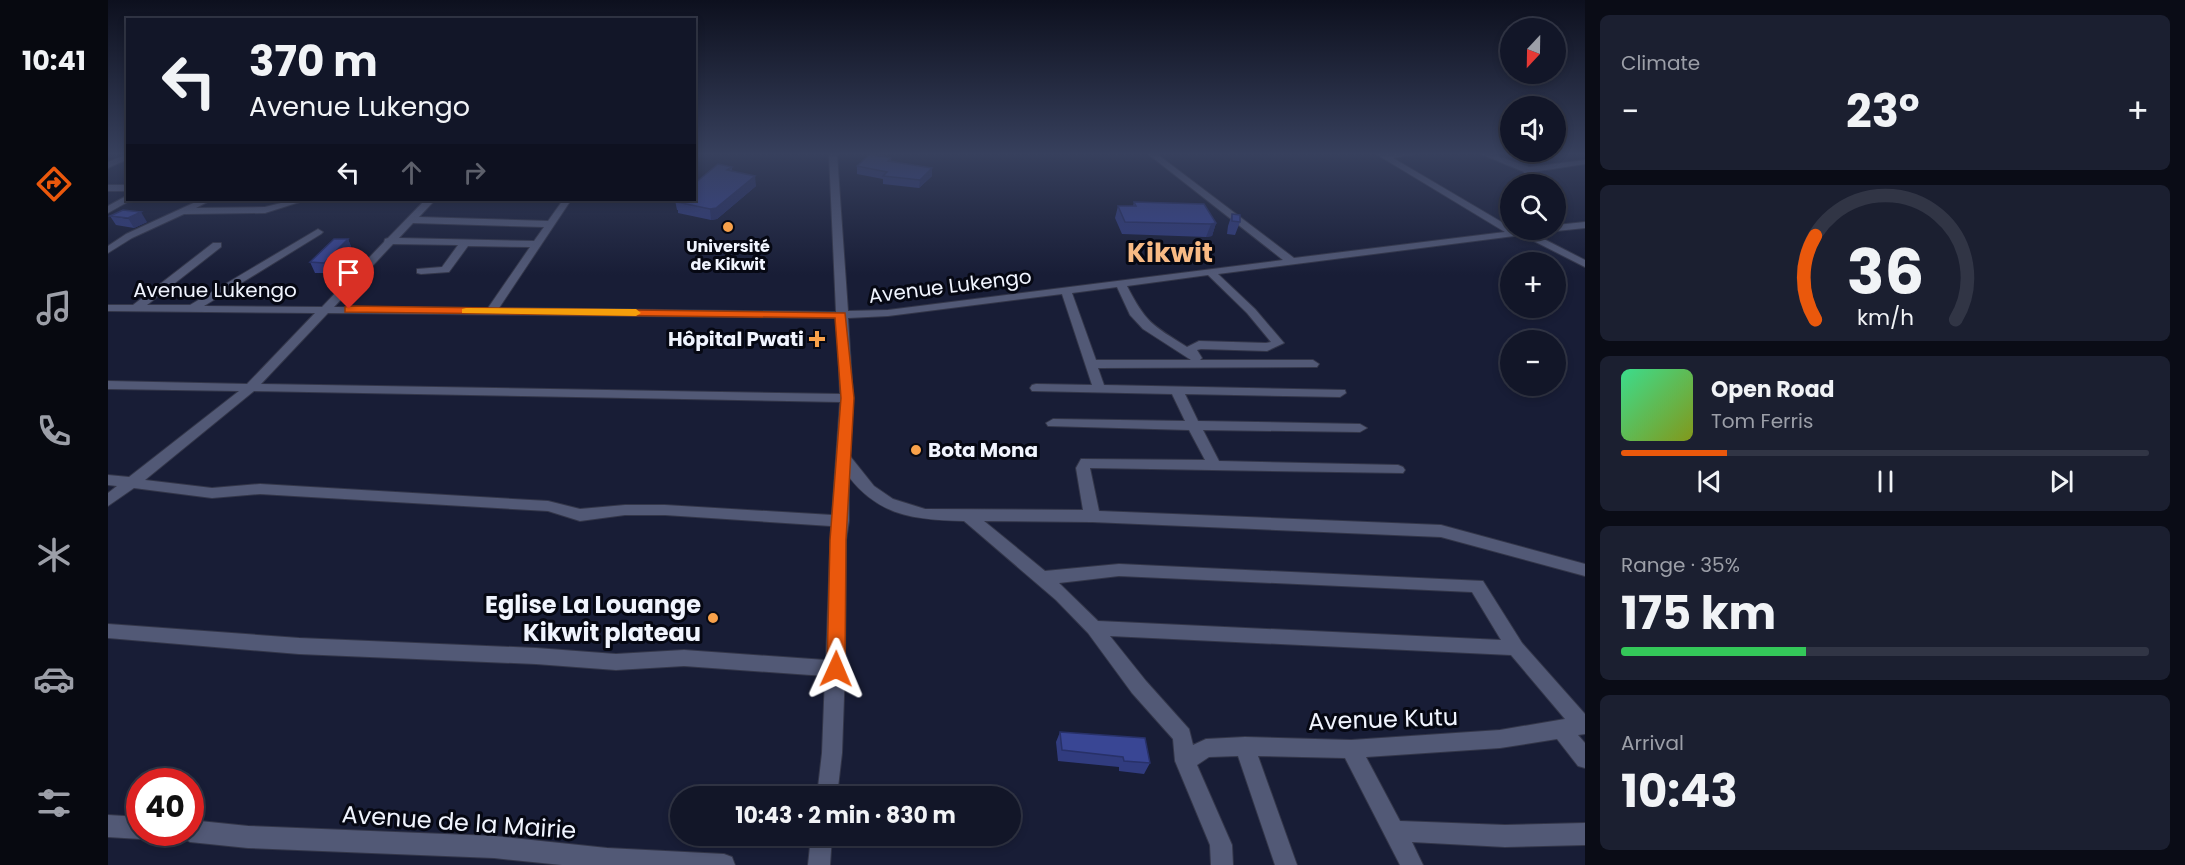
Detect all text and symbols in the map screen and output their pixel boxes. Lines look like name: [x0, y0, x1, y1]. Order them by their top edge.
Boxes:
north arrow: [1500, 18, 1566, 84]
map controls: [1500, 18, 1566, 396]
text: 370 m: [249, 32, 378, 91]
text: 10:41: [22, 42, 86, 79]
icon: left: [150, 42, 228, 120]
text: Climate: [1621, 49, 1700, 77]
text: 23°: [1846, 80, 1920, 143]
text: Avenue Lukengo: [249, 88, 470, 125]
text: −: [1621, 88, 1639, 135]
text: +: [2126, 88, 2149, 135]
button: sound: [1500, 96, 1566, 162]
icon: left: [332, 156, 365, 189]
icon: ahead: [395, 156, 428, 189]
icon: right: [458, 156, 491, 189]
icon: directions: [33, 163, 75, 205]
button: search: [1500, 174, 1566, 240]
marker: Université de Kikwit: [721, 220, 735, 234]
text: 36: [1846, 228, 1924, 316]
district label: Kikwit: [1127, 234, 1213, 271]
place label: Université de Kikwit: [686, 235, 770, 276]
pin: [323, 247, 374, 309]
button: +: [1500, 252, 1566, 318]
icon: arrive: [332, 256, 365, 289]
street label: Avenue Lukengo: [867, 262, 1033, 310]
street label: Avenue Lukengo: [133, 276, 297, 304]
icon: music: [33, 287, 75, 329]
text: km/h: [1856, 302, 1914, 333]
place label: Hôpital Pwati: [668, 325, 804, 353]
marker: Hôpital Pwati: [808, 330, 826, 348]
button: −: [1500, 330, 1566, 396]
text: Open Road: [1711, 374, 1835, 405]
text: Tom Ferris: [1711, 407, 1813, 435]
icon: phone: [33, 410, 75, 452]
place label: Bota Mona: [928, 436, 1038, 464]
marker: Bota Mona: [909, 443, 923, 457]
icon: previous: [1693, 465, 1726, 498]
icon: pause: [1869, 465, 1902, 498]
icon: next: [2045, 465, 2078, 498]
icon: climate: [33, 534, 75, 576]
text: Range · 35%: [1621, 551, 1740, 579]
text: 175 km: [1621, 582, 1776, 645]
place label: Eglise La Louange Kikwit plateau: [485, 588, 701, 649]
marker: Eglise La Louange Kikwit plateau: [706, 611, 720, 625]
position arrow: [804, 637, 868, 701]
icon: car: [33, 658, 75, 700]
street label: Avenue Kutu: [1307, 700, 1459, 738]
text: Arrival: [1621, 729, 1684, 757]
text: 10:43: [1621, 760, 1738, 823]
speed limit sign: 40: [126, 768, 204, 846]
icon: filters: [33, 782, 75, 824]
street label: Avenue de la Mairie: [341, 797, 577, 847]
text: 10:43 · 2 min · 830 m: [735, 800, 956, 831]

